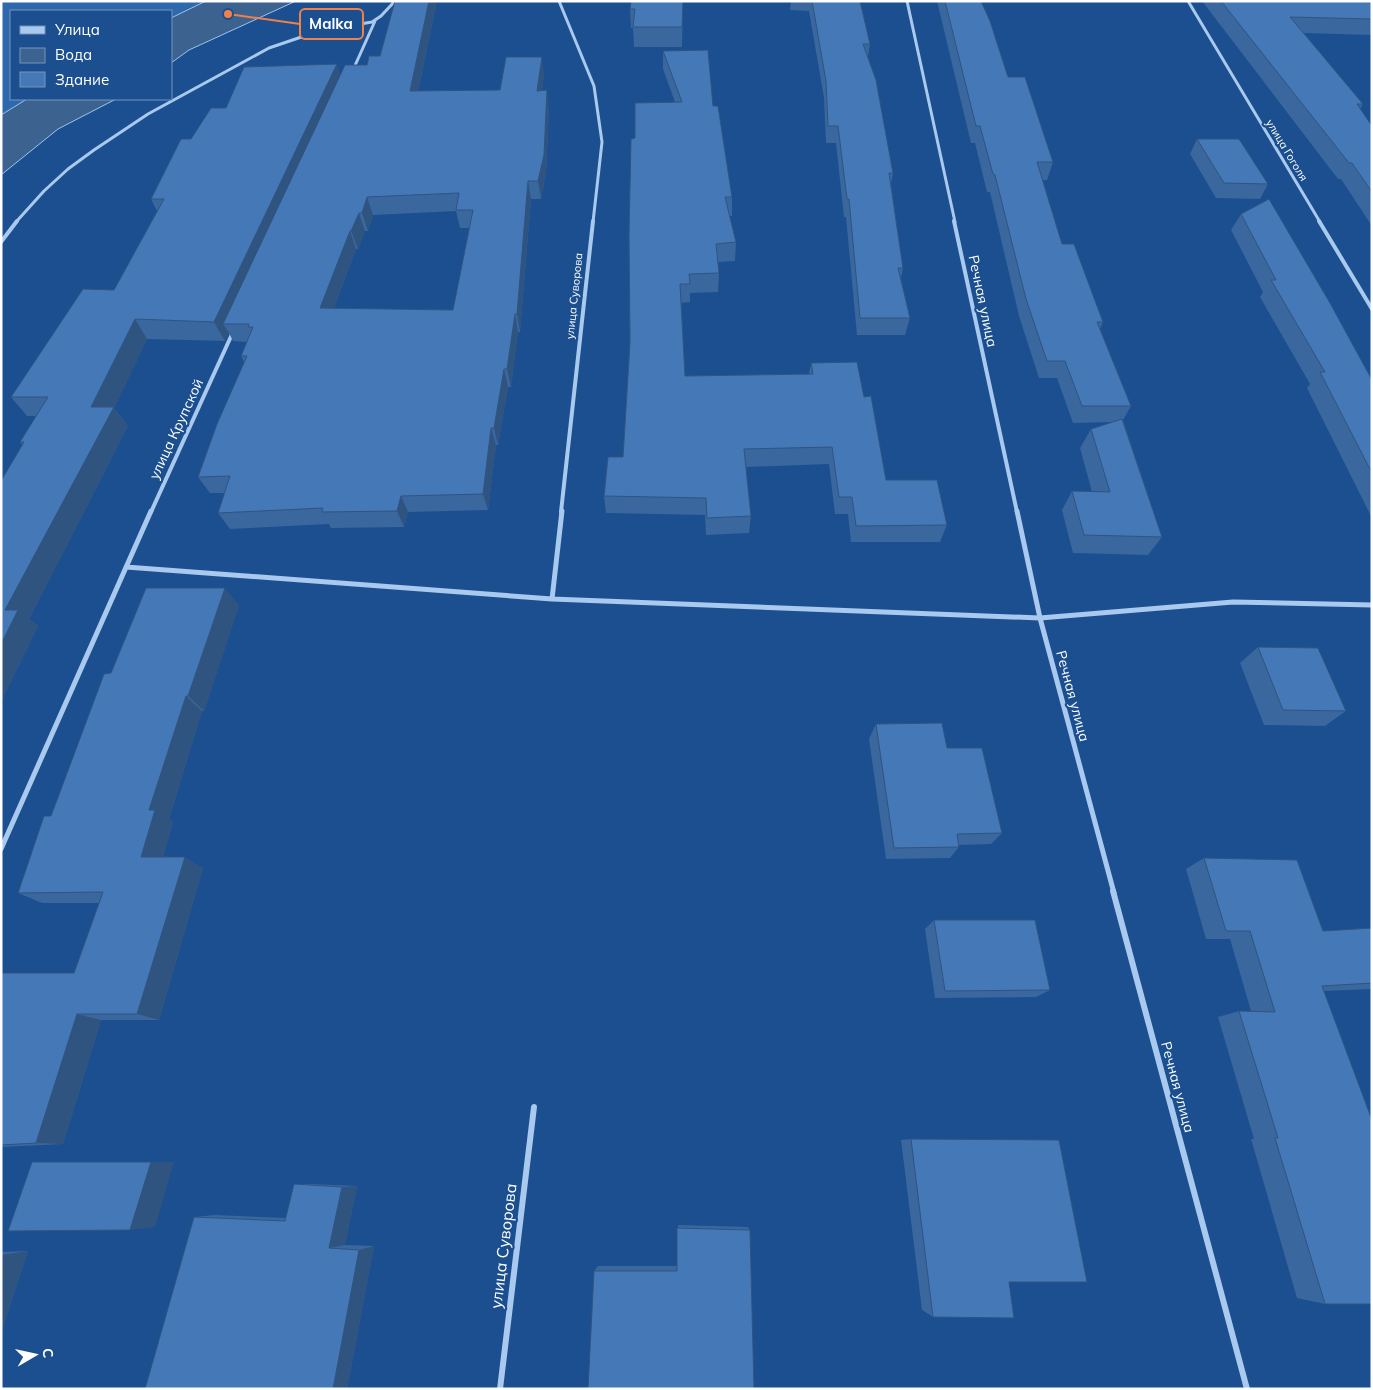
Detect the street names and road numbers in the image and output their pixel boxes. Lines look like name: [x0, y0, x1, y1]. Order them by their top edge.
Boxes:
street label: улица Гоголя: [1263, 116, 1311, 184]
street label: улица Суворова: [563, 252, 585, 340]
street label: Речная улица: [964, 253, 1002, 349]
street label: улица Крупской: [145, 376, 207, 482]
street label: Речная улица: [1052, 648, 1094, 744]
street label: Речная улица: [1157, 1039, 1199, 1135]
street label: улица Суворова: [485, 1182, 521, 1310]

